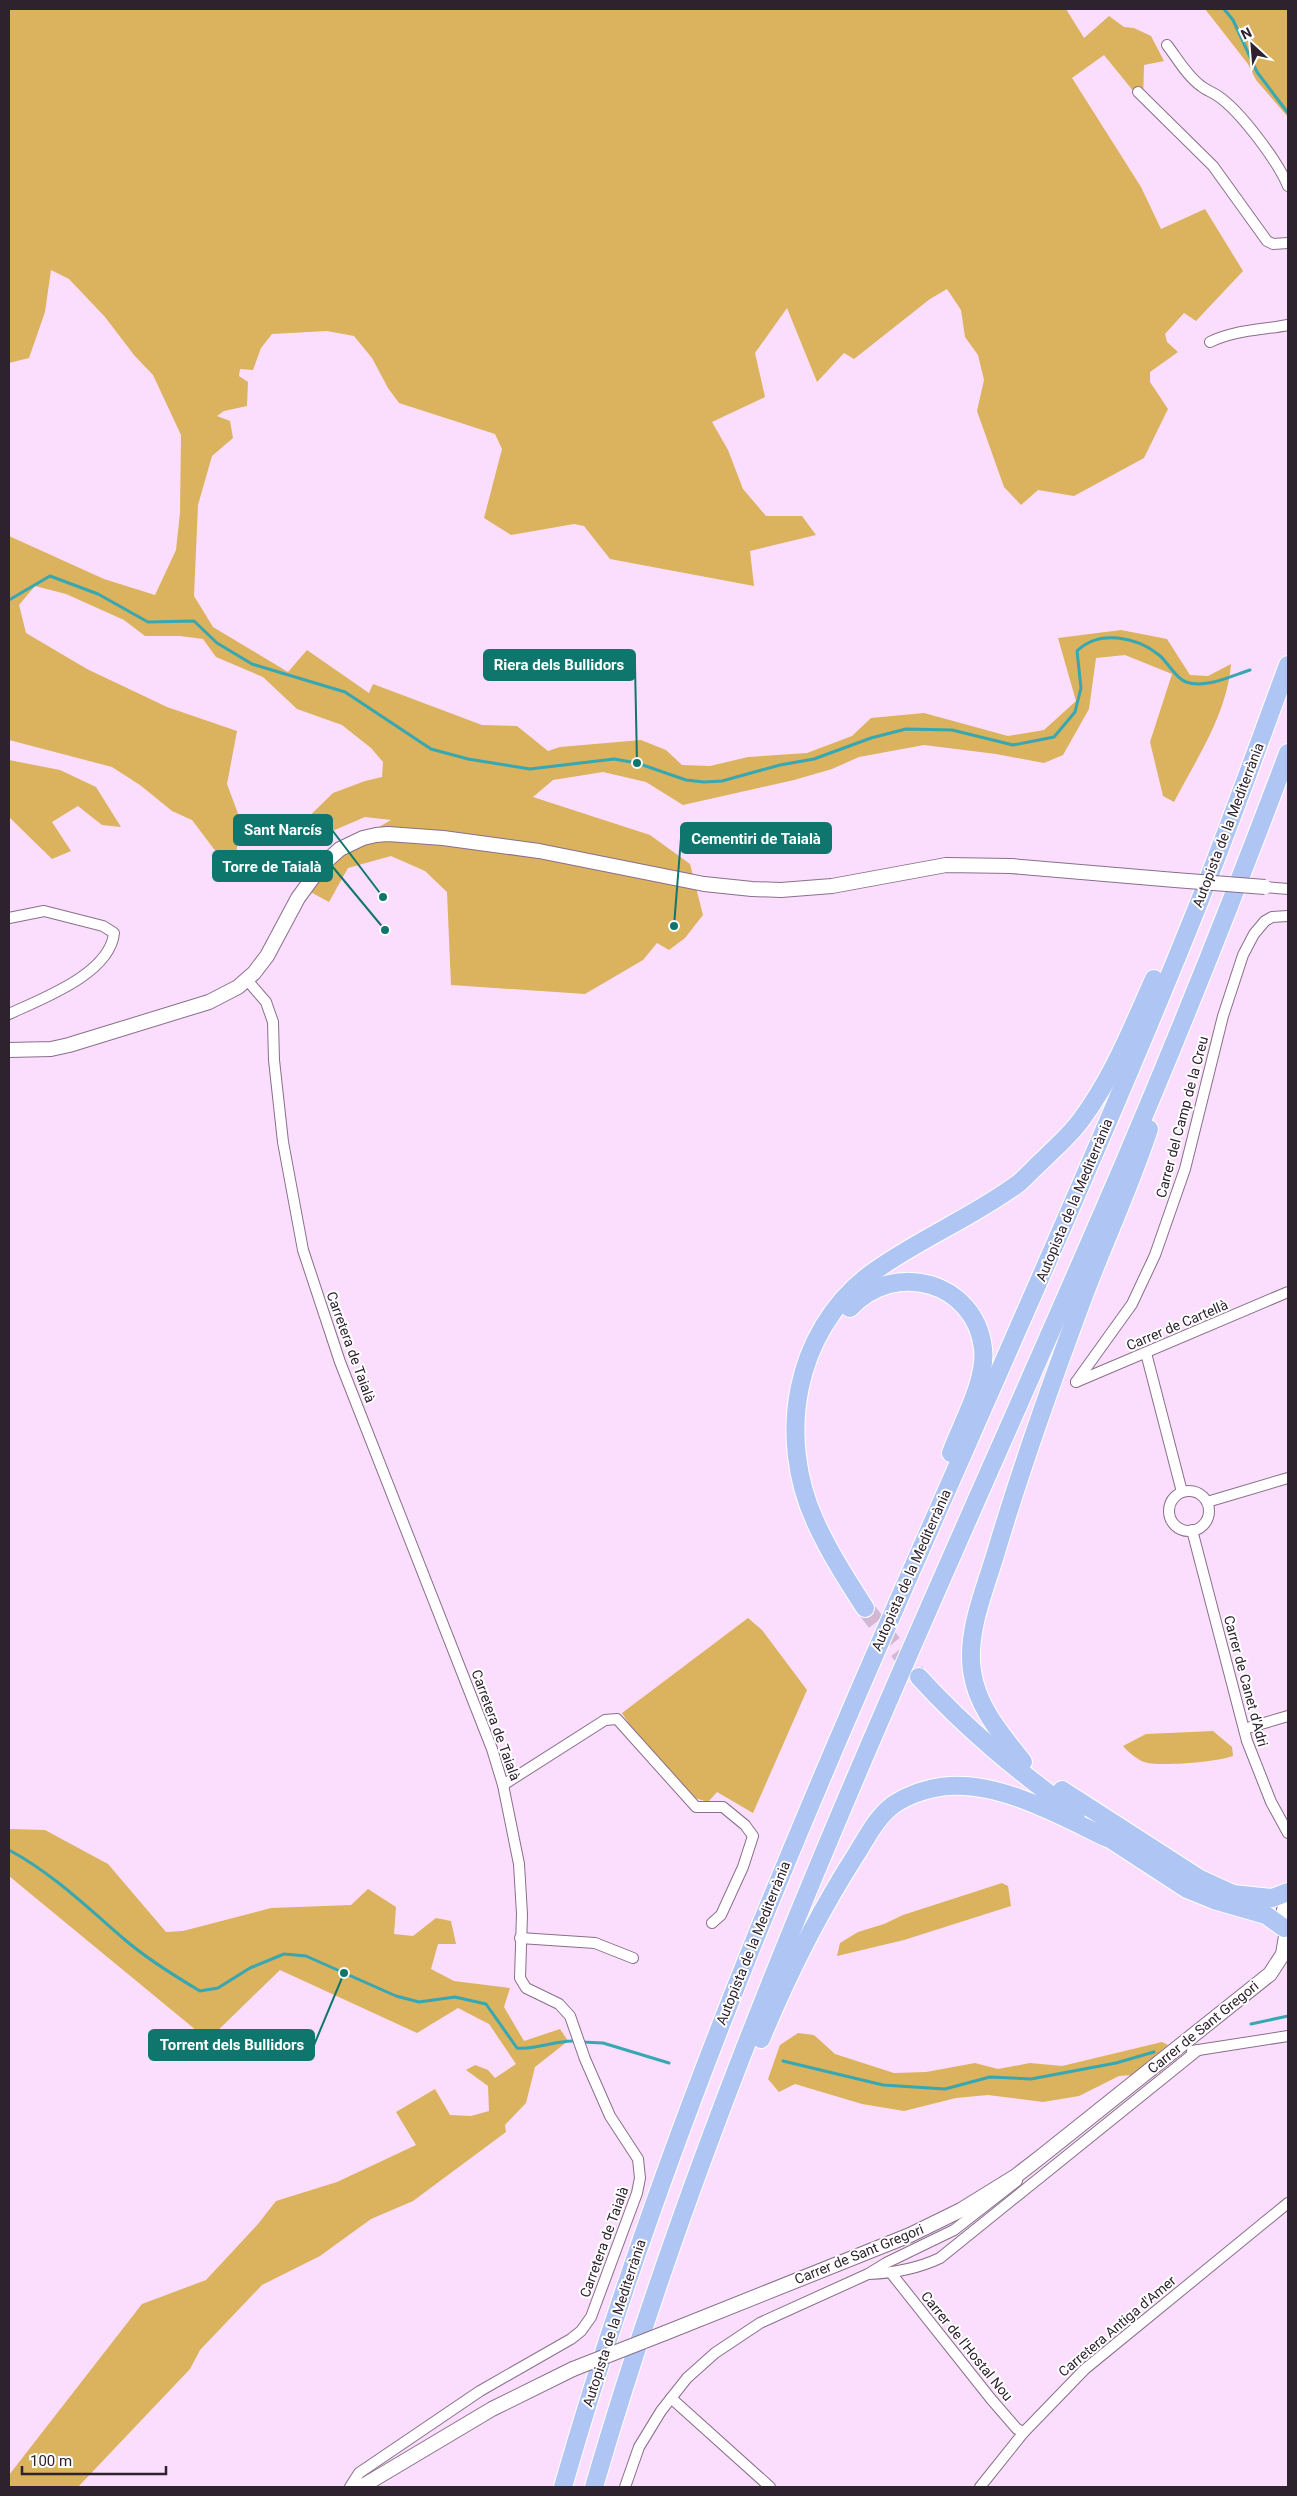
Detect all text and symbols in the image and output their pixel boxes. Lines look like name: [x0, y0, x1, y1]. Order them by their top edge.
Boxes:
north arrow: [1227, 20, 1277, 70]
text: N: [1238, 24, 1254, 43]
callout: Riera dels Bullidors: [484, 650, 635, 680]
text: Riera dels Bullidors: [494, 656, 625, 674]
street label: Autopista de la Mediterrània: [1189, 740, 1267, 910]
callout: Sant Narcís: [234, 815, 332, 845]
text: Sant Narcís: [244, 821, 322, 839]
callout: Cementiri de Taialà: [681, 823, 831, 853]
text: Cementiri de Taialà: [691, 830, 821, 848]
callout: Torre de Taialà: [213, 851, 332, 881]
text: Torre de Taialà: [222, 858, 322, 876]
street label: Carrer del Camp de la Creu: [1153, 1035, 1211, 1199]
street label: Autopista de la Mediterrània: [1032, 1116, 1116, 1284]
street label: Carretera de Taialà: [324, 1289, 378, 1405]
street label: Carrer de Cartellà: [1124, 1296, 1230, 1354]
street label: Autopista de la Mediterrània: [868, 1487, 954, 1653]
street label: Carrer de Canet d'Adri: [1221, 1614, 1271, 1748]
street label: Carretera de Taialà: [469, 1667, 523, 1783]
street label: Autopista de la Mediterrània: [713, 1859, 793, 2027]
street label: Carrer de Sant Gregori: [1144, 1977, 1262, 2077]
callout: Torrent dels Bullidors: [149, 2030, 314, 2060]
text: Torrent dels Bullidors: [160, 2036, 305, 2054]
street label: Carretera de Taialà: [577, 2184, 631, 2300]
street label: Carrer de Sant Gregori: [792, 2221, 926, 2287]
street label: Autopista de la Mediterrània: [579, 2237, 649, 2409]
street label: Carretera Antiga d'Amer: [1055, 2272, 1179, 2380]
street label: Carrer de l'Hostal Nou: [918, 2288, 1016, 2404]
scale bar: [22, 2444, 166, 2476]
text: 100 m: [30, 2452, 72, 2470]

